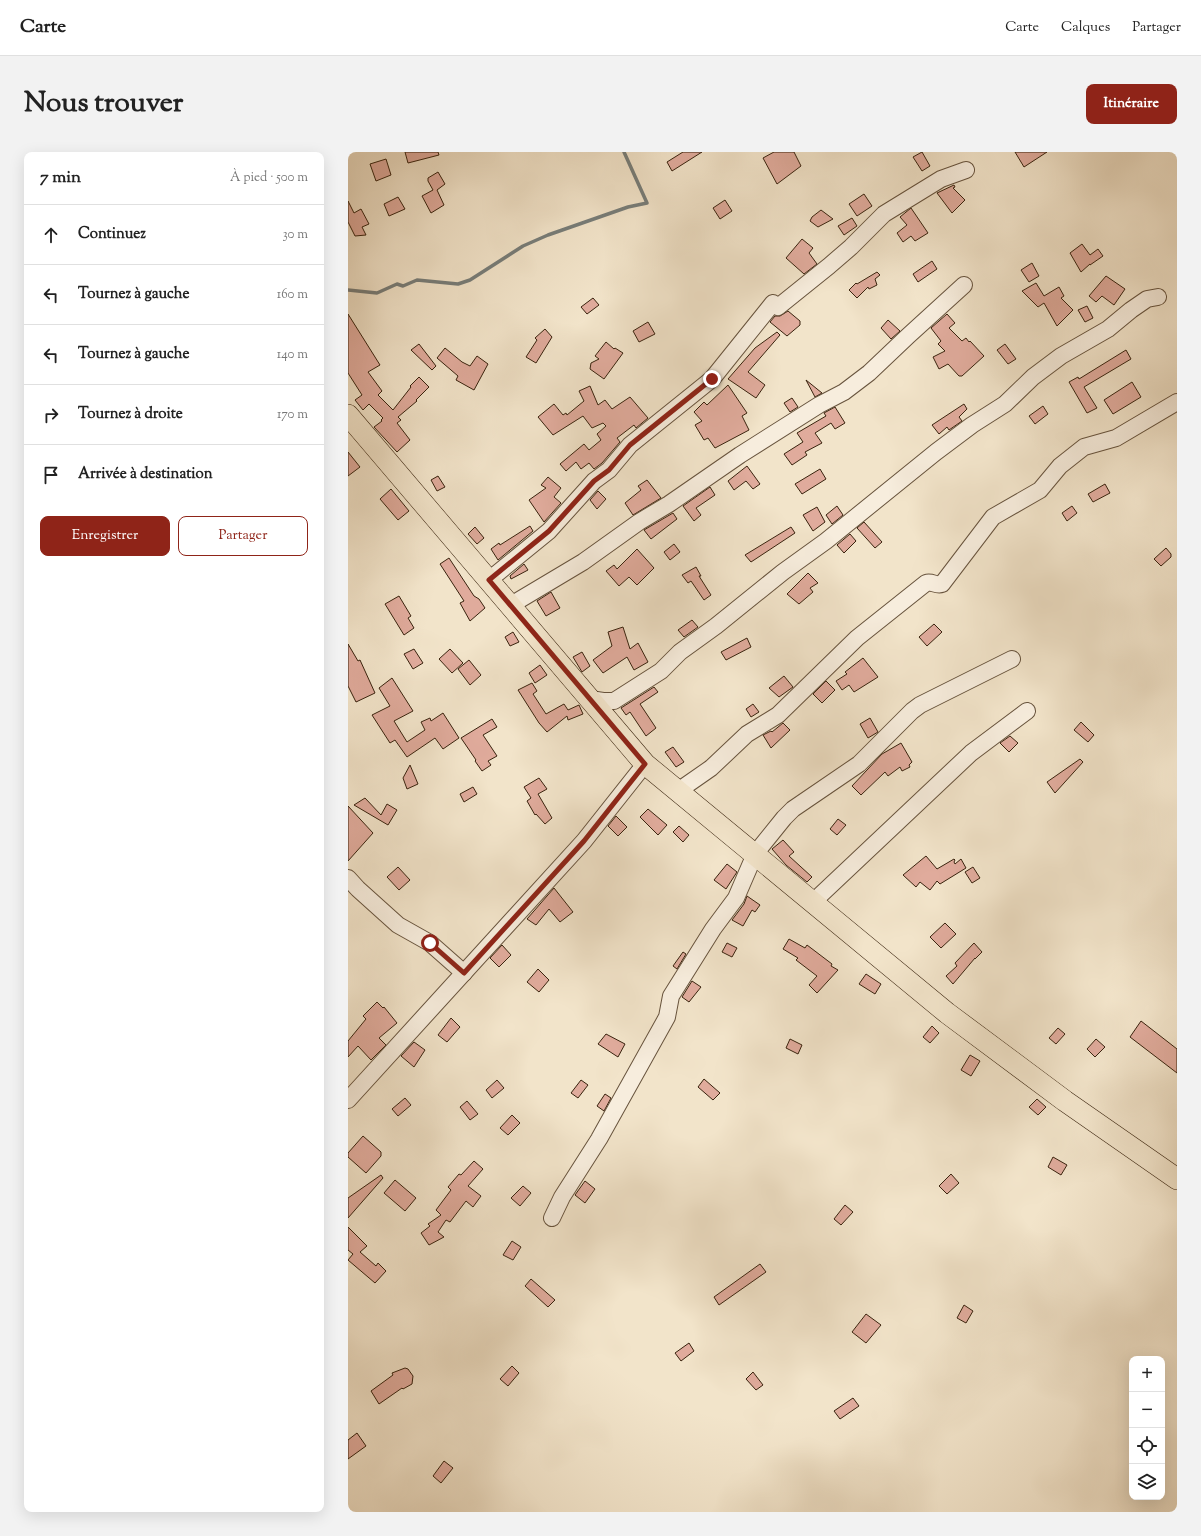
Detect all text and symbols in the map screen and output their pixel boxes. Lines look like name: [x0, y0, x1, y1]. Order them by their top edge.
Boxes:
text: Carte: [20, 14, 66, 41]
text: Carte: [1005, 18, 1039, 38]
text: Calques: [1061, 18, 1110, 38]
text: Partager: [1132, 18, 1181, 38]
text: Nous trouver: [24, 84, 183, 124]
button: Itinéraire: [1086, 84, 1177, 124]
text: 7 min: [40, 166, 81, 190]
text: À pied · 500 m: [230, 169, 308, 187]
icon: ahead: [40, 224, 62, 246]
text: Continuez: [78, 224, 146, 245]
text: 30 m: [282, 226, 308, 244]
icon: left: [40, 284, 62, 306]
text: Tournez à gauche: [78, 284, 189, 305]
text: 160 m: [277, 286, 308, 304]
icon: left: [40, 344, 62, 366]
text: Tournez à gauche: [78, 344, 189, 365]
text: 140 m: [277, 346, 308, 364]
route end: [703, 370, 721, 388]
icon: right: [40, 404, 62, 426]
text: Tournez à droite: [78, 404, 183, 425]
text: 170 m: [277, 406, 308, 424]
icon: arrive: [40, 464, 62, 486]
text: Arrivée à destination: [78, 464, 213, 485]
button: Enregistrer: [40, 516, 170, 556]
button: Partager: [178, 516, 308, 556]
route start: [421, 934, 439, 952]
map controls: [1129, 1356, 1165, 1500]
button: +: [1129, 1356, 1165, 1392]
button: −: [1129, 1392, 1165, 1428]
button: locate: [1129, 1428, 1165, 1464]
button: layers: [1129, 1464, 1165, 1500]

